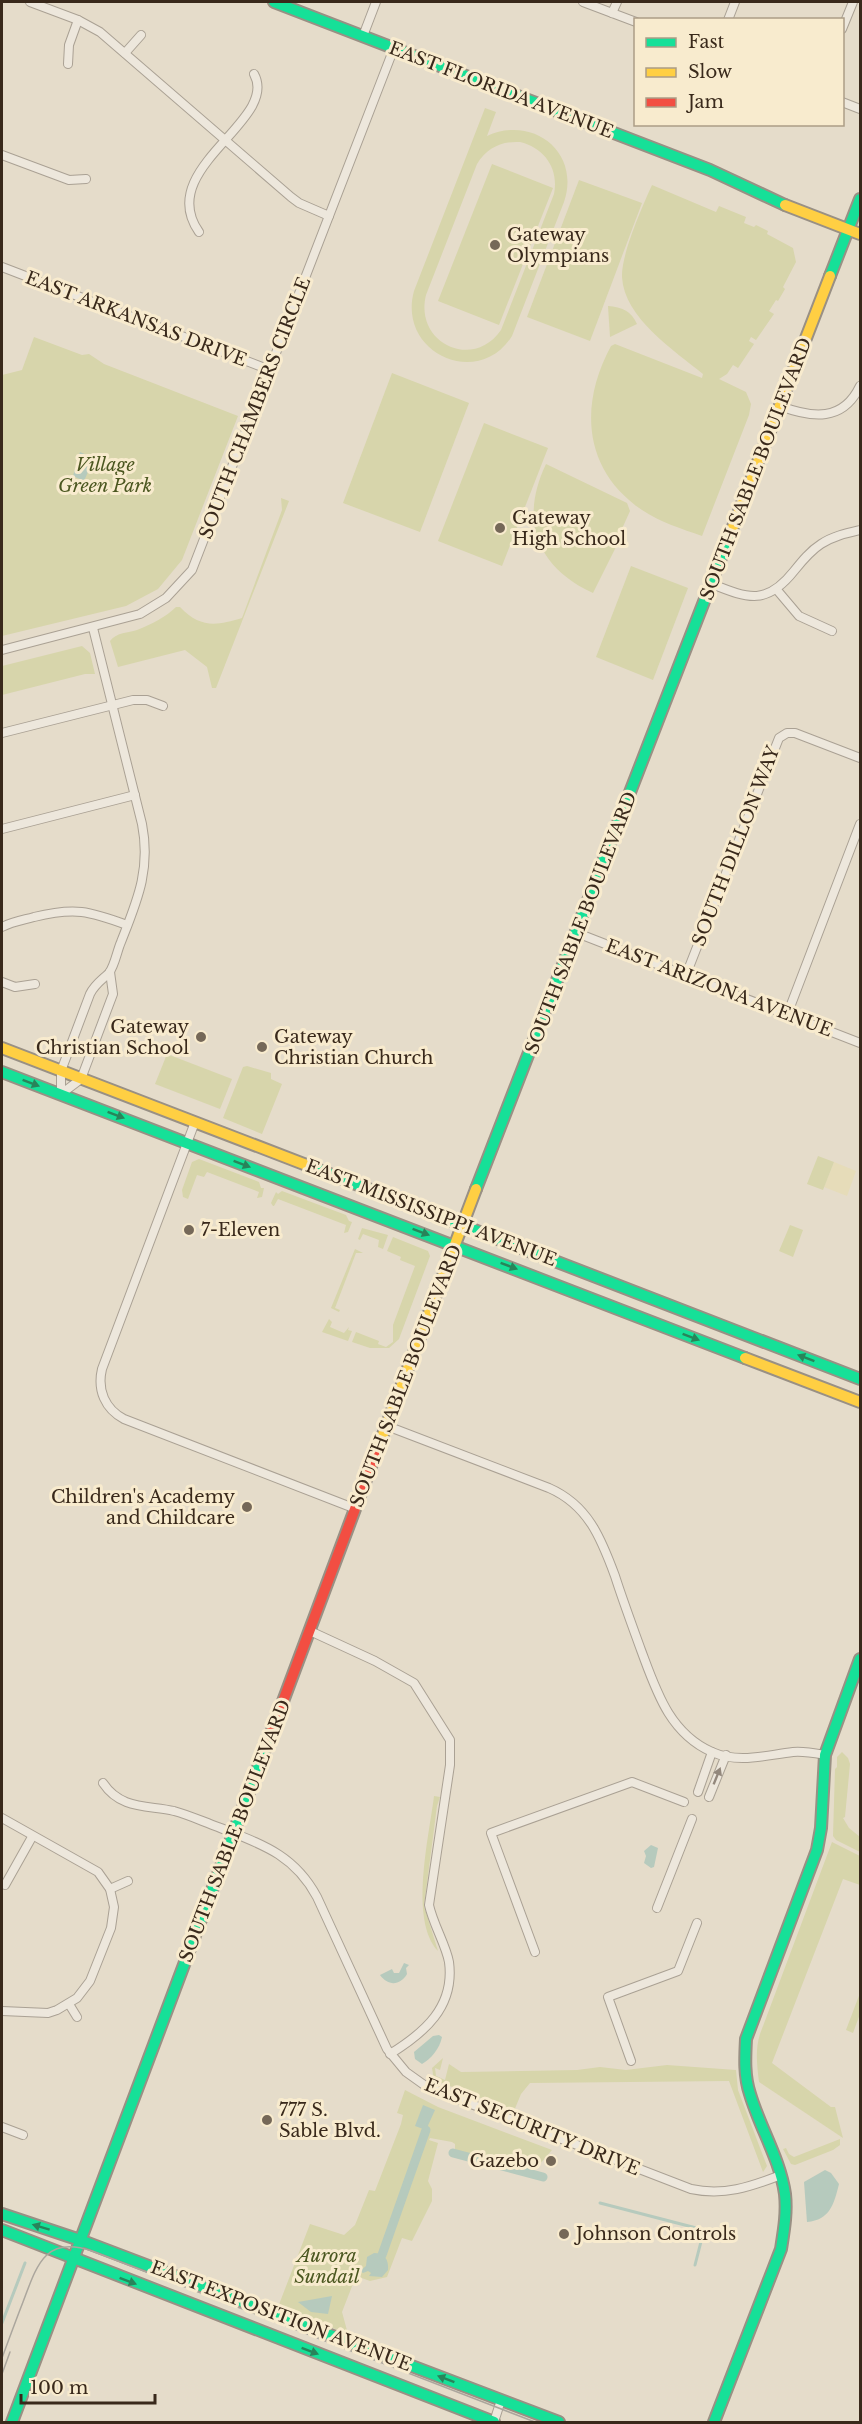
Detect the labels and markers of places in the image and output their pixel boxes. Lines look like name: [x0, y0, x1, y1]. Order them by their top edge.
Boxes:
place label: Gateway Olympians: [507, 224, 609, 267]
marker: Gateway Olympians: [488, 238, 502, 252]
place label: Gateway High School: [512, 507, 626, 550]
marker: Gateway High School: [493, 521, 507, 535]
place label: Gateway Christian School: [36, 1016, 189, 1059]
place label: Gateway Christian Church: [274, 1026, 434, 1069]
marker: Gateway Christian School: [194, 1030, 208, 1044]
marker: Gateway Christian Church: [255, 1040, 269, 1054]
place label: 7-Eleven: [201, 1219, 280, 1241]
marker: 7-Eleven: [182, 1223, 196, 1237]
place label: Children's Academy and Childcare: [51, 1486, 235, 1529]
marker: Children's Academy and Childcare: [240, 1500, 254, 1514]
place label: 777 S. Sable Blvd.: [279, 2099, 381, 2142]
marker: 777 S. Sable Blvd.: [260, 2113, 274, 2127]
place label: Gazebo: [469, 2150, 539, 2172]
marker: Gazebo: [544, 2154, 558, 2168]
place label: Johnson Controls: [574, 2223, 736, 2245]
marker: Johnson Controls: [557, 2227, 571, 2241]

